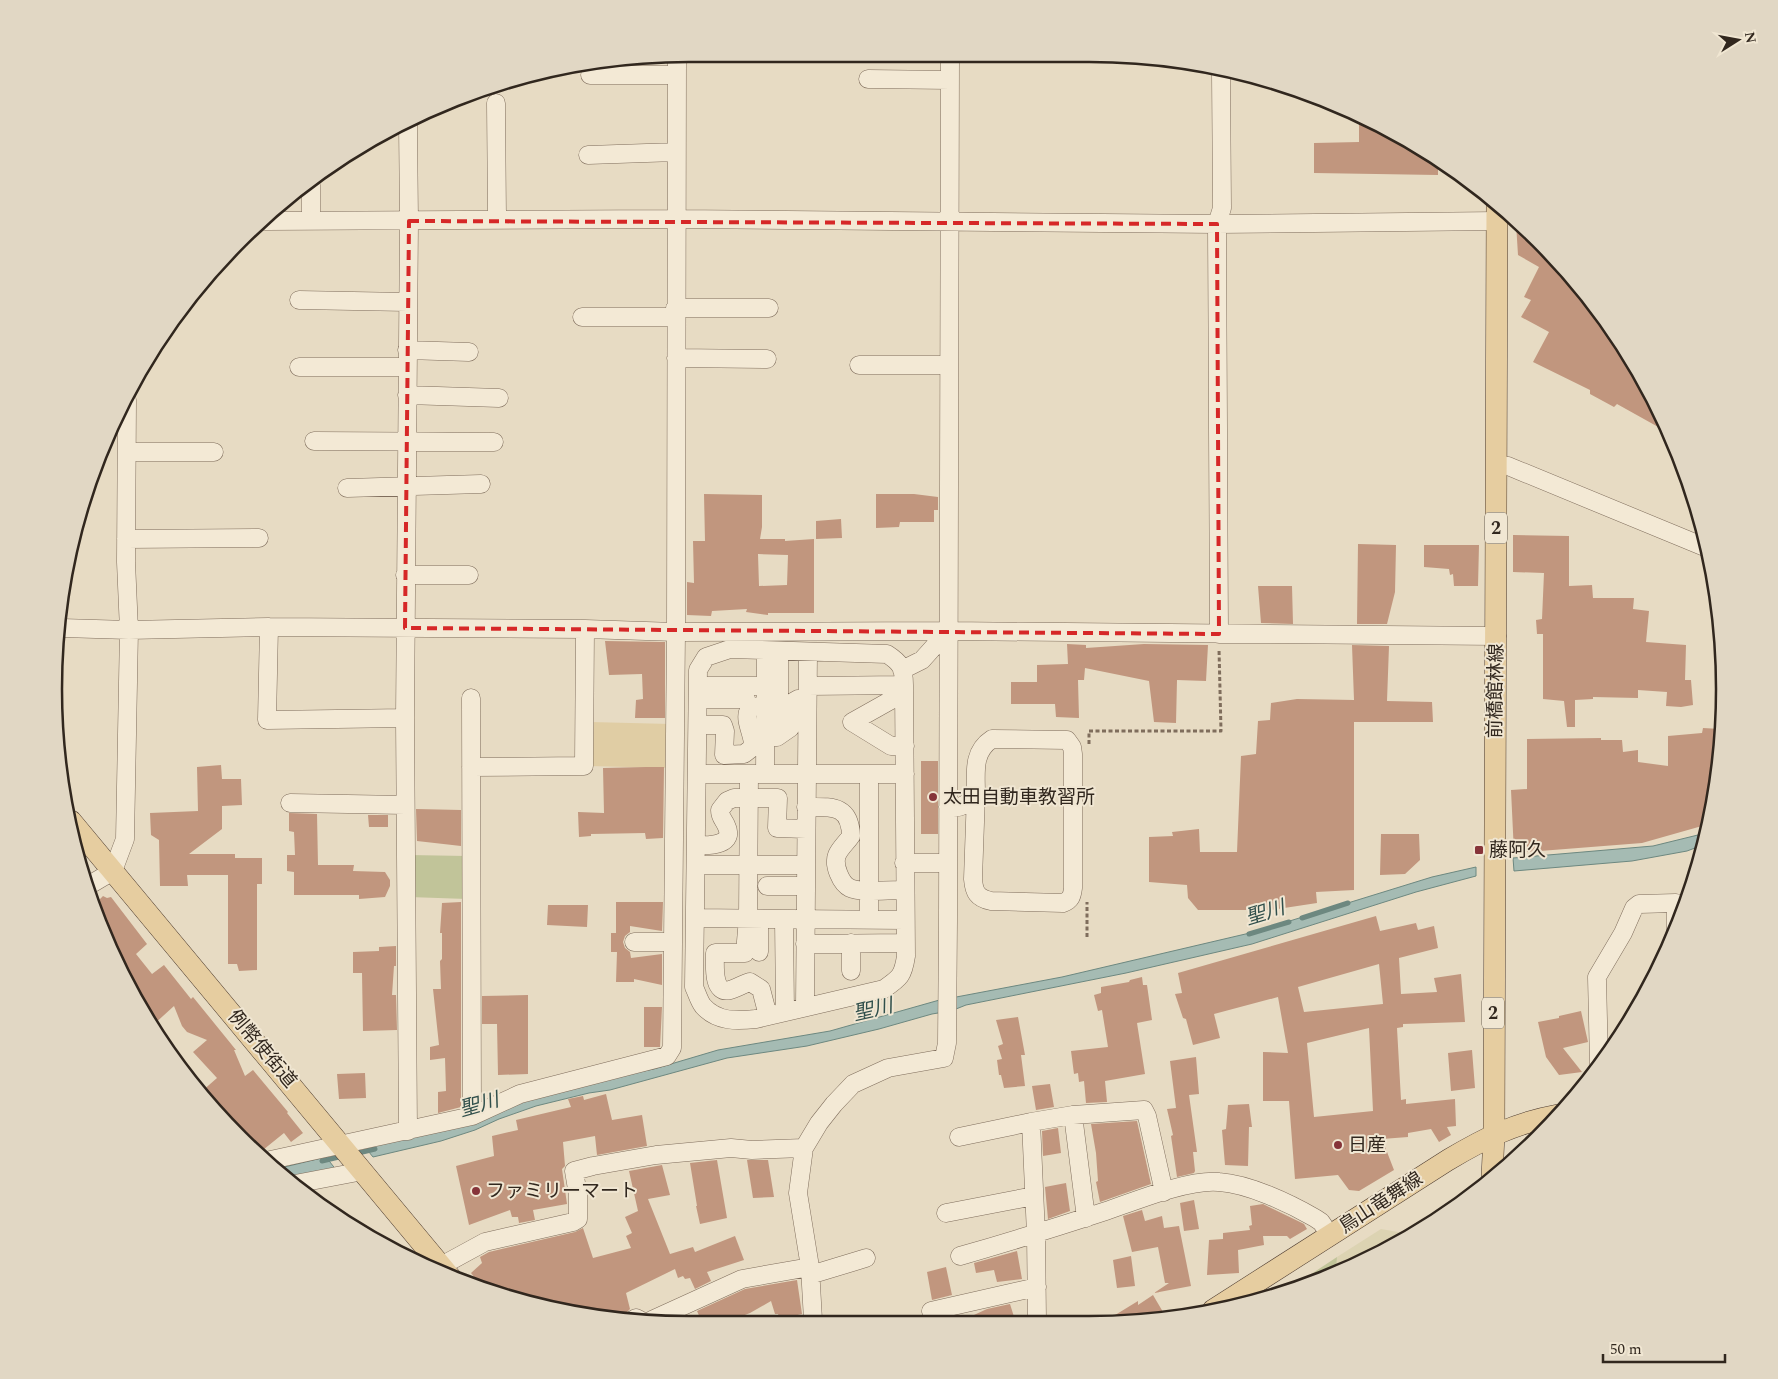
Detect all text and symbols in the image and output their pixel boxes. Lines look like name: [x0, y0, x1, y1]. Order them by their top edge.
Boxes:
north arrow: [1713, 15, 1763, 65]
text: N: [1739, 30, 1762, 45]
road number: 2: [1485, 512, 1507, 544]
street label: 前橋館林線: [1481, 643, 1511, 739]
place label: 太田自動車教習所: [943, 783, 1095, 812]
marker: 太田自動車教習所: [927, 791, 939, 803]
place label: 藤阿久: [1489, 836, 1546, 865]
marker: 藤阿久: [1473, 844, 1485, 856]
water label: 聖川: [1241, 892, 1290, 933]
water label: 聖川: [850, 990, 898, 1029]
road number: 2: [1482, 998, 1504, 1028]
street label: 例幣使街道: [220, 1003, 304, 1095]
water label: 聖川: [456, 1085, 504, 1125]
place label: 日産: [1348, 1131, 1386, 1160]
marker: 日産: [1332, 1139, 1344, 1151]
street label: 鳥山竜舞線: [1333, 1165, 1429, 1241]
place label: ファミリーマート: [486, 1177, 638, 1206]
marker: ファミリーマート: [470, 1185, 482, 1197]
scale bar: [1603, 1332, 1726, 1364]
text: 50 m: [1610, 1338, 1642, 1361]

